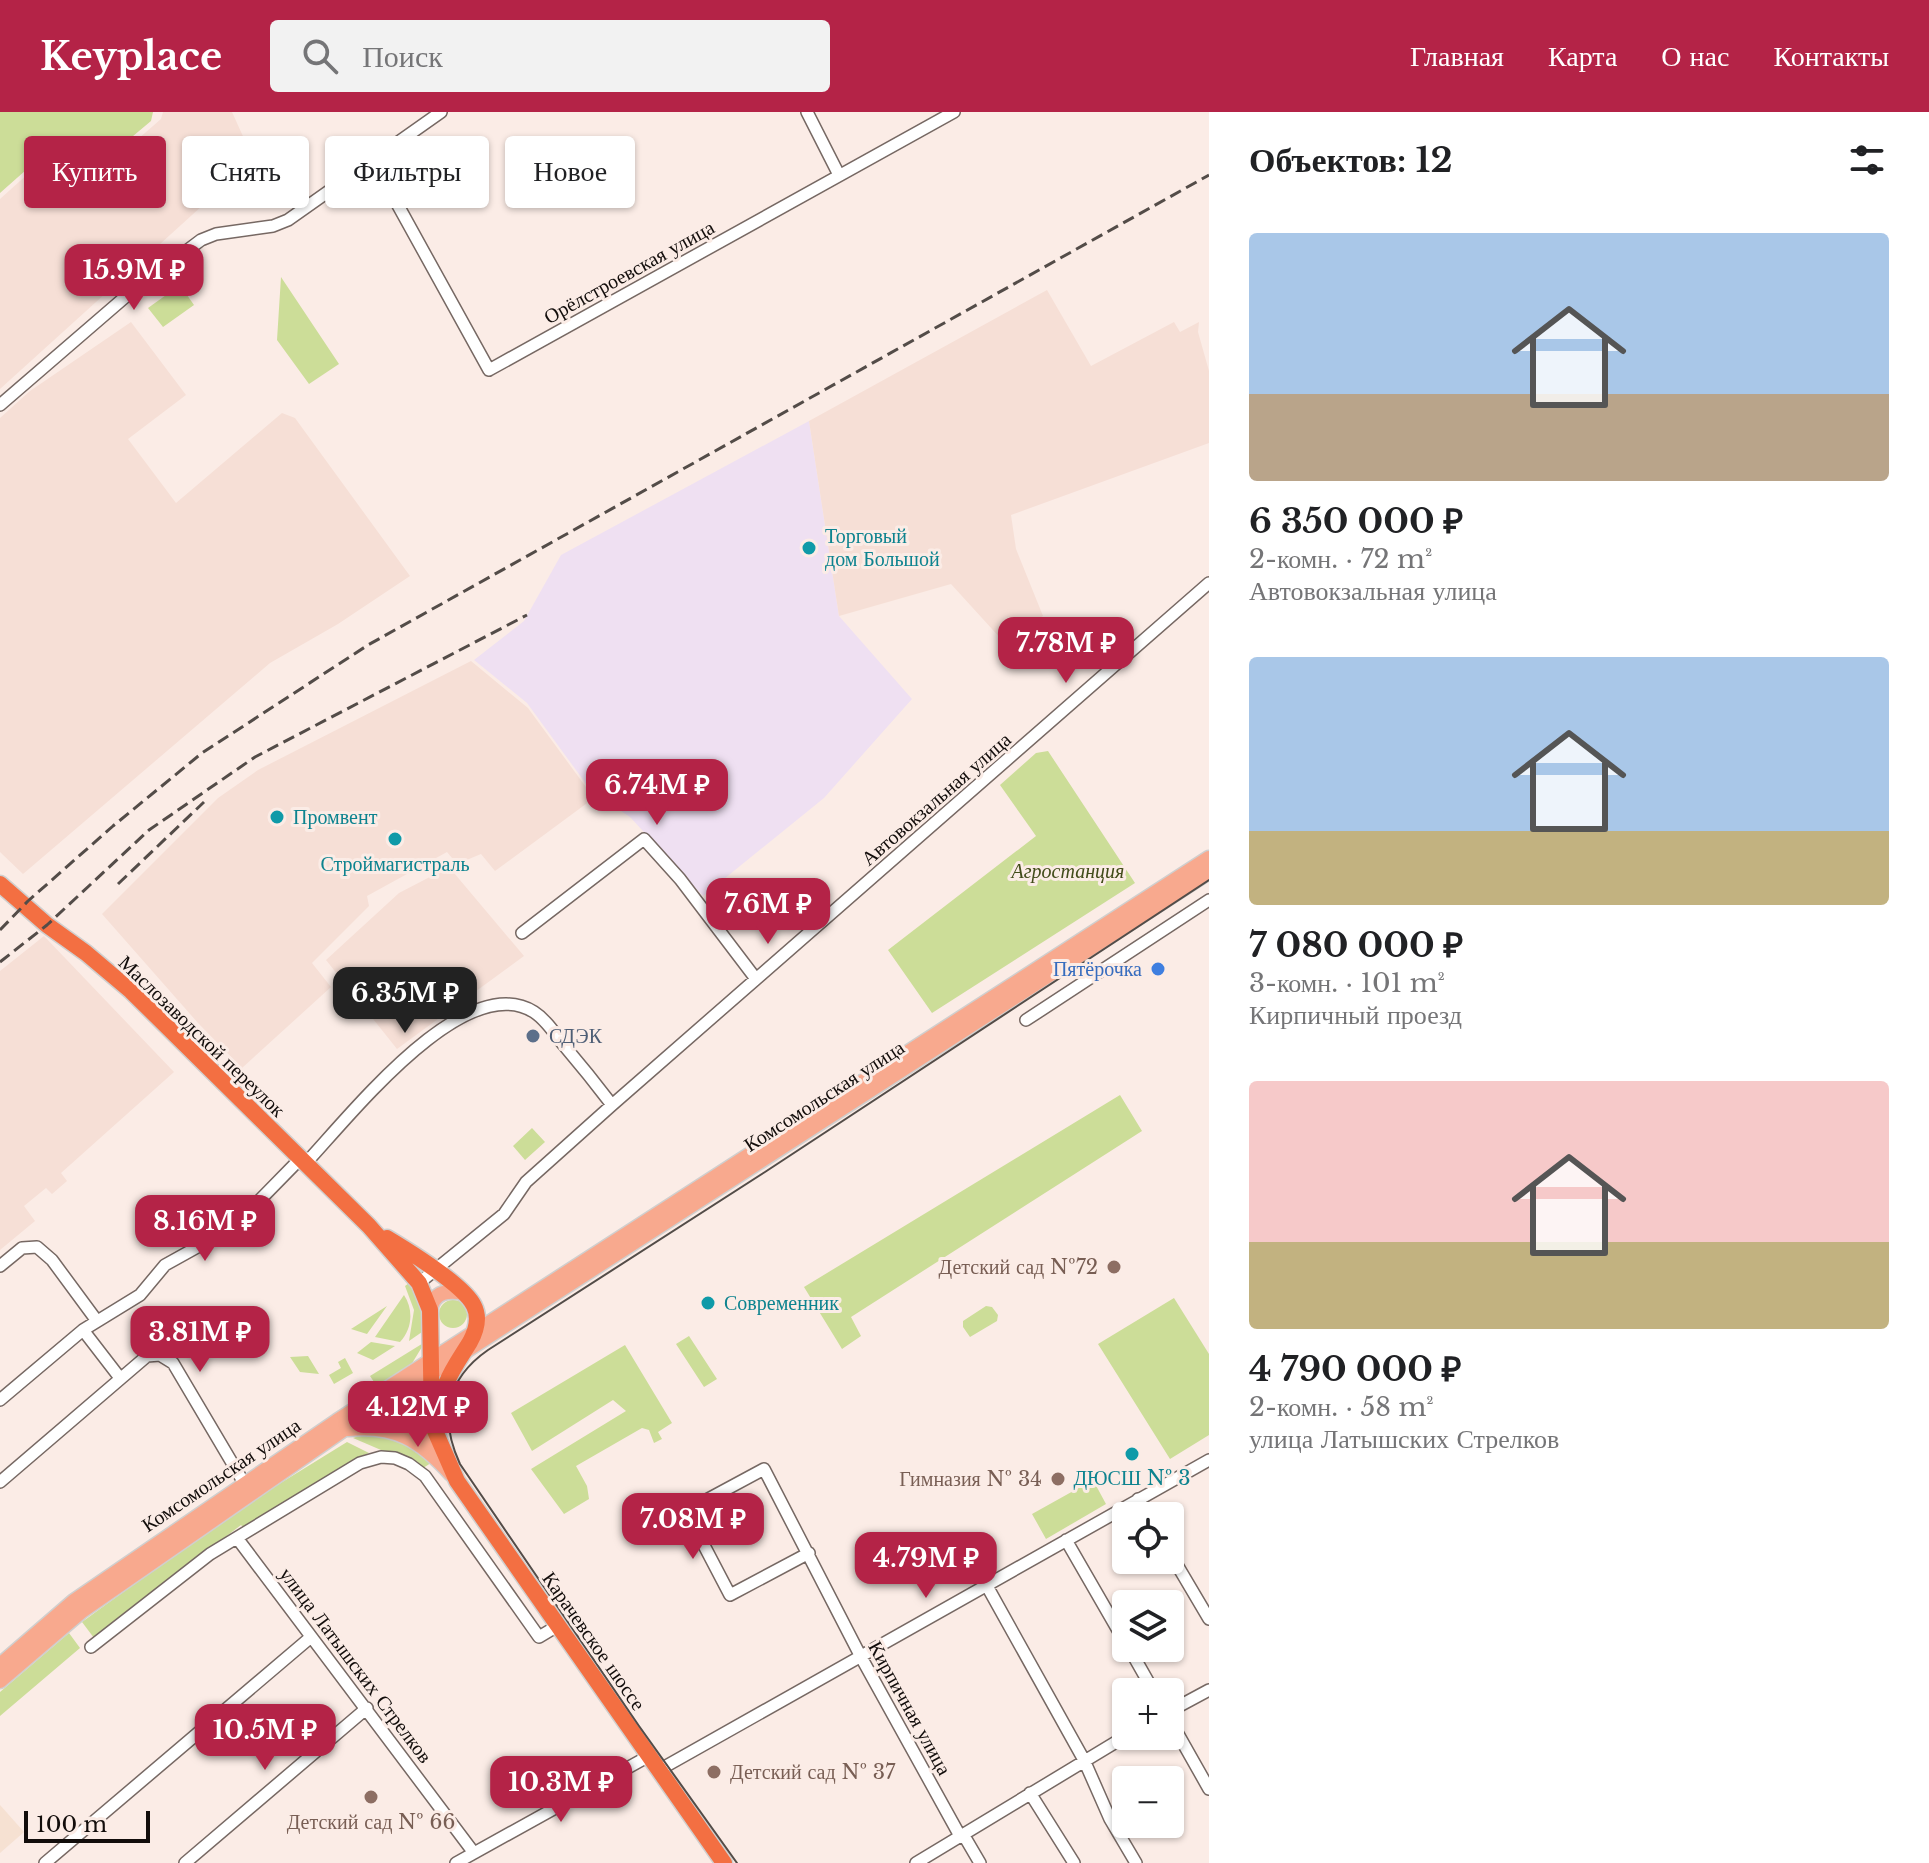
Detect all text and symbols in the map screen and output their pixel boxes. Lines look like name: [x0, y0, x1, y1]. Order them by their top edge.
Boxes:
search box: [270, 20, 830, 92]
text: Keyplace: [40, 33, 222, 80]
icon: search: [298, 34, 342, 78]
text: Поиск: [362, 38, 443, 75]
text: Главная: [1410, 39, 1504, 74]
text: Карта: [1548, 39, 1617, 74]
text: О нас: [1661, 39, 1729, 74]
text: Контакты: [1773, 39, 1889, 74]
chip: Купить: [24, 136, 166, 208]
chip: Снять: [182, 136, 309, 208]
chip: Фильтры: [325, 136, 489, 208]
chip: Новое: [505, 136, 635, 208]
icon: filters: [1845, 138, 1889, 182]
text: Объектов: 12: [1249, 139, 1453, 181]
street label: Орёлстроевская улица: [540, 215, 718, 329]
pin: 15.9M ₽: [60, 244, 208, 312]
text: 15.9M ₽: [83, 254, 185, 286]
icon: home: [1497, 285, 1641, 429]
text: 6 350 000 ₽: [1249, 500, 1463, 542]
place label: Торговый дом Большой: [825, 524, 940, 571]
marker: Торговый дом Большой: [800, 539, 818, 557]
text: 2-комн. · 72 m²: [1249, 543, 1432, 575]
text: Автовокзальная улица: [1249, 575, 1497, 607]
pin: 7.78M ₽: [992, 617, 1140, 685]
text: 7.78M ₽: [1016, 627, 1116, 659]
icon: home: [1497, 709, 1641, 853]
street label: Автовокзальная улица: [856, 727, 1016, 871]
pin: 6.74M ₽: [583, 759, 731, 827]
text: 6.74M ₽: [604, 769, 710, 801]
place label: Промвент: [293, 805, 378, 829]
marker: Промвент: [268, 808, 286, 826]
marker: Строймагистраль: [386, 830, 404, 848]
place label: Строймагистраль: [320, 852, 470, 876]
park label: Агростанция: [1010, 859, 1124, 883]
pin: 7.6M ₽: [703, 878, 833, 946]
text: 7.6M ₽: [724, 888, 812, 920]
text: 7 080 000 ₽: [1249, 924, 1463, 966]
street label: Маслозаводской переулок: [114, 950, 290, 1122]
place label: Пятёрочка: [1053, 957, 1142, 981]
marker: Пятёрочка: [1149, 960, 1167, 978]
pin: 6.35M ₽: [331, 967, 479, 1035]
text: 3-комн. · 101 m²: [1249, 967, 1445, 999]
text: 6.35M ₽: [351, 977, 459, 1009]
text: Кирпичный проезд: [1249, 999, 1462, 1031]
place label: СДЭК: [549, 1024, 603, 1048]
marker: СДЭК: [524, 1027, 542, 1045]
street label: Комсомольская улица: [739, 1035, 909, 1157]
icon: home: [1497, 1133, 1641, 1277]
pin: 8.16M ₽: [131, 1195, 279, 1263]
text: 8.16M ₽: [153, 1205, 257, 1237]
place label: Детский сад №72: [939, 1255, 1098, 1279]
marker: Детский сад №72: [1105, 1258, 1123, 1276]
place label: Современник: [724, 1291, 839, 1315]
marker: Современник: [699, 1294, 717, 1312]
pin: 3.81M ₽: [126, 1306, 274, 1374]
text: 3.81M ₽: [149, 1316, 252, 1348]
text: 4 790 000 ₽: [1249, 1348, 1462, 1390]
pin: 4.12M ₽: [344, 1381, 492, 1449]
text: 4.12M ₽: [366, 1391, 470, 1423]
text: 2-комн. · 58 m²: [1249, 1391, 1434, 1423]
street label: Комсомольская улица: [137, 1413, 305, 1537]
text: улица Латышских Стрелков: [1249, 1423, 1559, 1455]
marker: ДЮСШ № 3: [1123, 1445, 1141, 1463]
place label: ДЮСШ № 3: [1073, 1466, 1191, 1490]
place label: Гимназия № 34: [899, 1467, 1042, 1491]
marker: Гимназия № 34: [1049, 1470, 1067, 1488]
pin: 7.08M ₽: [619, 1493, 767, 1561]
map controls: [1112, 1502, 1184, 1838]
button: locate: [1112, 1502, 1184, 1574]
text: 7.08M ₽: [640, 1503, 746, 1535]
pin: 4.79M ₽: [852, 1532, 1000, 1600]
text: 4.79M ₽: [873, 1542, 979, 1574]
street label: улица Латышских Стрелков: [275, 1562, 437, 1768]
street label: Карачевское шоссе: [537, 1567, 651, 1715]
button: layers: [1112, 1590, 1184, 1662]
street label: Кирпичная улица: [863, 1637, 957, 1779]
button: +: [1112, 1678, 1184, 1750]
pin: 10.5M ₽: [191, 1704, 339, 1772]
text: 10.5M ₽: [213, 1714, 317, 1746]
pin: 10.3M ₽: [487, 1756, 635, 1824]
place label: Детский сад № 37: [730, 1760, 896, 1784]
marker: Детский сад № 37: [705, 1763, 723, 1781]
text: 10.3M ₽: [508, 1766, 614, 1798]
button: −: [1112, 1766, 1184, 1838]
marker: Детский сад № 66: [362, 1788, 380, 1806]
scale bar: [24, 1807, 150, 1843]
place label: Детский сад № 66: [287, 1810, 455, 1834]
text: 100 m: [36, 1811, 107, 1838]

